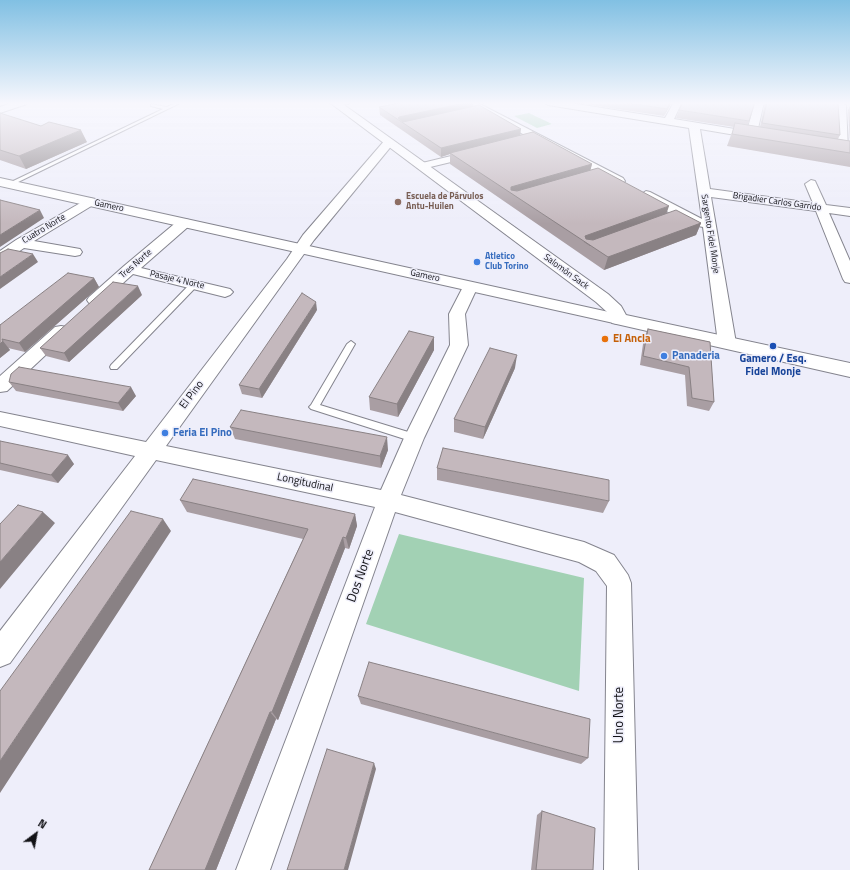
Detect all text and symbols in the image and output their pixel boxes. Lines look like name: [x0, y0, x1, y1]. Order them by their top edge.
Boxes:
street label: Brigadier Carlos Garrido: [732, 190, 822, 214]
place label: Escuela de Párvulos Antu-Huilen: [406, 192, 483, 213]
street label: Sargento Fidel Monje: [698, 194, 722, 274]
marker: Escuela de Párvulos Antu-Huilen: [393, 197, 403, 207]
street label: Gamero: [93, 198, 125, 214]
street label: Cuatro Norte: [20, 212, 68, 246]
street label: Tres Norte: [118, 247, 154, 281]
place label: Atletico Club Torino: [485, 252, 529, 273]
street label: Salomón Sack: [541, 252, 591, 292]
marker: Atletico Club Torino: [472, 257, 482, 267]
street label: Pasaje 4 Norte: [149, 268, 205, 292]
street label: Gamero: [409, 268, 441, 284]
place label: El Ancla: [613, 332, 651, 346]
marker: El Ancla: [600, 334, 610, 344]
marker: Gamero / Esq. Fidel Monje: [768, 341, 778, 351]
place label: Panaderia: [672, 349, 720, 363]
marker: Panaderia: [659, 351, 669, 361]
place label: Gamero / Esq. Fidel Monje: [739, 352, 807, 378]
street label: El Pino: [177, 378, 207, 412]
place label: Feria El Pino: [173, 426, 232, 440]
marker: Feria El Pino: [160, 428, 170, 438]
street label: Longitudinal: [276, 471, 334, 495]
street label: Dos Norte: [344, 547, 378, 605]
street label: Uno Norte: [612, 687, 628, 743]
north arrow: [16, 814, 56, 854]
text: N: [35, 815, 50, 833]

